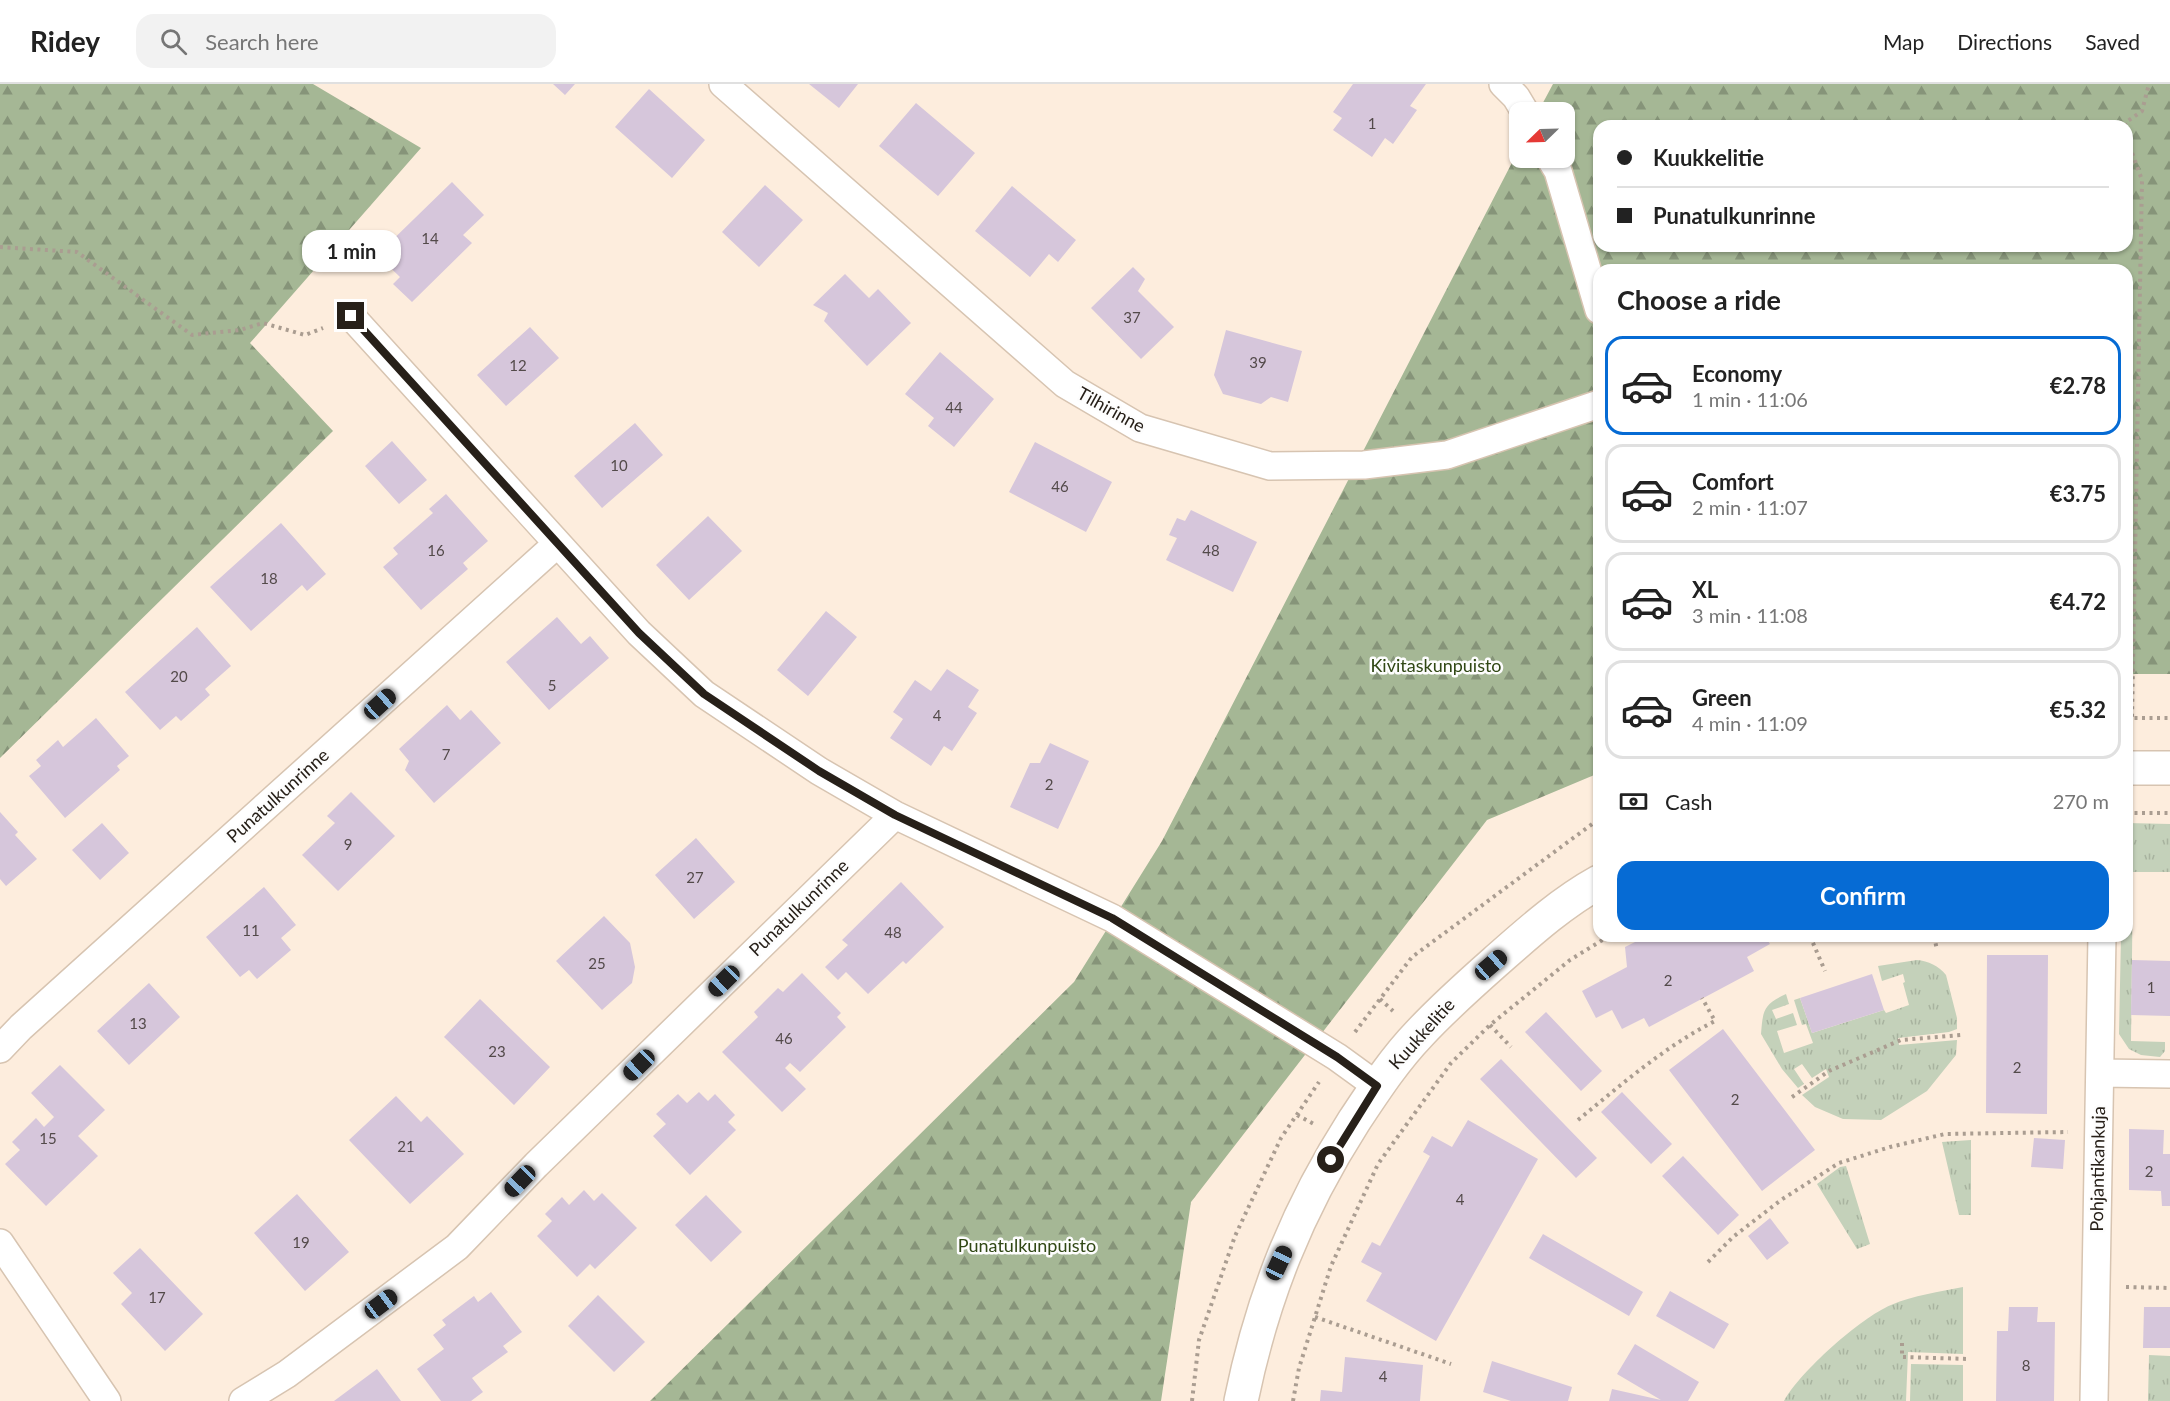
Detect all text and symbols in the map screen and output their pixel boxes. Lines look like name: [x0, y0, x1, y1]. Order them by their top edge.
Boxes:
search box: [136, 14, 556, 68]
text: Ridey: [30, 24, 100, 58]
icon: search: [157, 25, 190, 58]
text: Search here: [205, 28, 319, 55]
text: Map: [1883, 29, 1924, 54]
text: Directions: [1957, 29, 2052, 54]
text: Saved: [2085, 29, 2140, 54]
north arrow: [1509, 102, 1575, 168]
map controls: [1509, 102, 1575, 168]
house number: 1: [1368, 114, 1376, 132]
text: Kuukkelitie: [1653, 144, 1764, 171]
text: Punatulkunrinne: [1653, 202, 1815, 229]
callout: 1 min: [302, 229, 400, 271]
house number: 14: [421, 229, 439, 247]
text: 1 min: [327, 239, 376, 263]
text: Choose a ride: [1617, 283, 1781, 316]
route end: [337, 302, 364, 329]
house number: 37: [1123, 308, 1141, 326]
house number: 39: [1249, 353, 1267, 371]
house number: 12: [509, 356, 527, 374]
icon: car: [1620, 359, 1674, 413]
text: Economy: [1692, 360, 1782, 387]
text: €2.78: [2050, 372, 2106, 399]
street label: Tilhirinne: [1074, 382, 1149, 437]
text: 1 min · 11:06: [1692, 387, 1808, 411]
house number: 44: [945, 398, 963, 416]
house number: 10: [610, 456, 628, 474]
icon: car: [1620, 467, 1674, 521]
text: Comfort: [1692, 468, 1774, 495]
house number: 46: [1051, 477, 1069, 495]
text: €3.75: [2050, 480, 2106, 507]
text: 2 min · 11:07: [1692, 495, 1808, 519]
house number: 16: [427, 541, 445, 559]
house number: 48: [1202, 541, 1220, 559]
house number: 18: [260, 569, 278, 587]
icon: car: [1620, 575, 1674, 629]
text: XL: [1692, 576, 1718, 603]
text: €4.72: [2050, 588, 2106, 615]
text: 3 min · 11:08: [1692, 603, 1808, 627]
park label: Kivitaskunpuisto: [1370, 654, 1502, 676]
house number: 20: [170, 667, 188, 685]
house number: 5: [548, 676, 556, 694]
icon: car: [1620, 683, 1674, 737]
text: Green: [1692, 684, 1752, 711]
car: [361, 685, 399, 723]
text: €5.32: [2050, 696, 2106, 723]
house number: 4: [933, 706, 942, 724]
text: 4 min · 11:09: [1692, 711, 1808, 735]
street label: Punatulkunrinne: [222, 744, 333, 847]
house number: 7: [442, 745, 451, 763]
house number: 2: [1045, 775, 1053, 793]
icon: cash: [1617, 785, 1650, 818]
text: Cash: [1665, 788, 1712, 815]
text: 270 m: [2053, 789, 2109, 813]
house number: 9: [344, 835, 352, 853]
street label: Punatulkunrinne: [744, 854, 853, 960]
button: Confirm: [1617, 861, 2109, 930]
house number: 27: [686, 868, 704, 886]
house number: 11: [242, 921, 260, 939]
house number: 48: [884, 923, 902, 941]
car: [1472, 946, 1510, 984]
house number: 25: [588, 954, 606, 972]
car: [705, 962, 743, 1000]
house number: 2: [1664, 971, 1672, 989]
house number: 1: [2147, 978, 2155, 996]
street label: Kuukkelitie: [1384, 993, 1459, 1073]
house number: 13: [129, 1014, 147, 1032]
house number: 46: [775, 1029, 793, 1047]
house number: 23: [488, 1042, 506, 1060]
car: [620, 1046, 658, 1084]
house number: 2: [2013, 1058, 2021, 1076]
house number: 2: [1731, 1090, 1739, 1108]
street label: Pohjantikankuja: [2085, 1106, 2109, 1232]
house number: 15: [39, 1129, 57, 1147]
house number: 21: [397, 1137, 415, 1155]
route start: [1317, 1146, 1344, 1173]
car: [501, 1162, 539, 1200]
house number: 2: [2145, 1162, 2153, 1180]
house number: 4: [1456, 1190, 1465, 1208]
house number: 19: [292, 1233, 310, 1251]
park label: Punatulkunpuisto: [958, 1234, 1096, 1256]
car: [1263, 1243, 1295, 1283]
car: [361, 1286, 401, 1322]
house number: 17: [148, 1288, 166, 1306]
house number: 8: [2022, 1356, 2030, 1374]
house number: 4: [1379, 1367, 1388, 1385]

